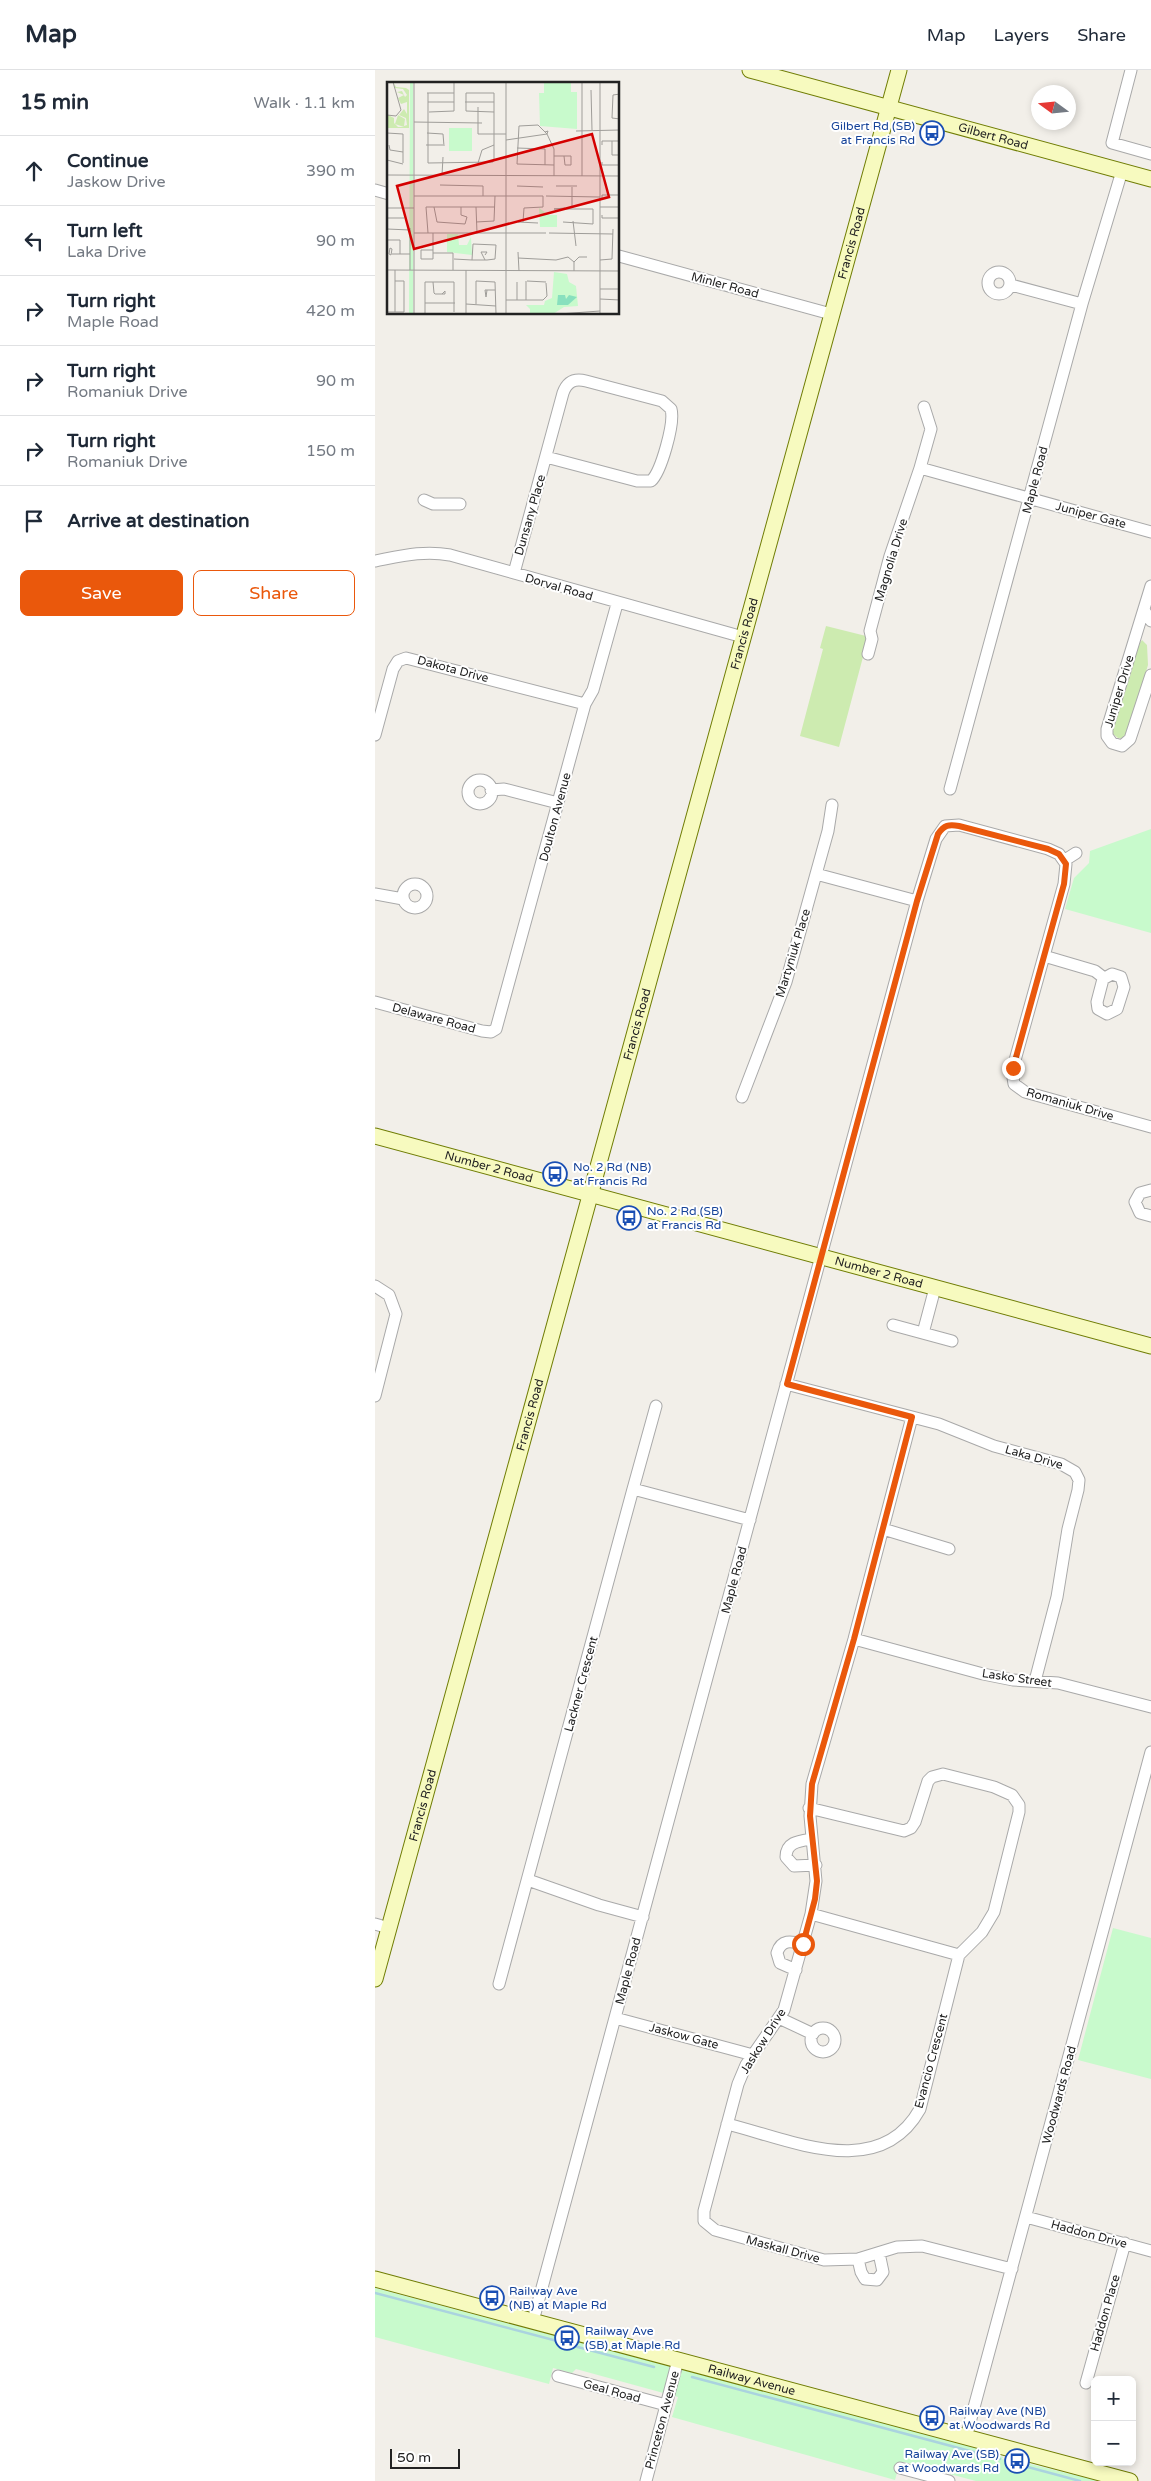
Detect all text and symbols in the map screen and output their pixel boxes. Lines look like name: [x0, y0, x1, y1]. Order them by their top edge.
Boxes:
text: Map: [25, 20, 77, 49]
text: Map: [927, 24, 966, 46]
text: Layers: [994, 24, 1049, 46]
text: Share: [1077, 24, 1126, 46]
inset map: [387, 82, 620, 315]
north arrow: [1031, 85, 1076, 130]
text: 15 min: [20, 90, 89, 115]
text: Walk · 1.1 km: [253, 93, 355, 113]
place label: Gilbert Rd (SB) at Francis Rd: [831, 119, 915, 147]
bus stop icon: Gilbert Rd (SB) at Francis Rd: [919, 120, 945, 146]
street label: Gilbert Road: [957, 120, 1030, 152]
text: Continue: [67, 150, 149, 172]
icon: ahead: [20, 157, 48, 185]
text: 390 m: [306, 161, 355, 181]
text: Jaskow Drive: [67, 172, 166, 192]
street label: Francis Road: [835, 206, 868, 281]
text: Turn left: [67, 220, 143, 242]
icon: left: [20, 227, 48, 255]
text: 90 m: [316, 231, 355, 251]
text: Laka Drive: [67, 242, 146, 262]
street label: Minler Road: [690, 269, 760, 301]
text: Turn right: [67, 290, 155, 312]
icon: right: [20, 297, 48, 325]
text: 420 m: [306, 301, 355, 321]
text: Maple Road: [67, 312, 159, 332]
text: Turn right: [67, 360, 155, 382]
icon: right: [20, 367, 48, 395]
text: 90 m: [316, 371, 355, 391]
text: Romaniuk Drive: [67, 382, 188, 402]
text: Turn right: [67, 430, 155, 452]
icon: right: [20, 437, 48, 465]
text: 150 m: [306, 441, 355, 461]
street label: Maple Road: [1019, 445, 1051, 515]
text: Romaniuk Drive: [67, 452, 188, 472]
street label: Dunsany Place: [512, 473, 548, 557]
street label: Juniper Gate: [1054, 499, 1128, 531]
icon: arrive: [20, 507, 48, 535]
text: Arrive at destination: [67, 510, 250, 532]
street label: Magnolia Drive: [872, 517, 910, 603]
button: Save: [20, 570, 183, 616]
button: Share: [193, 570, 355, 616]
street label: Dorval Road: [523, 571, 595, 603]
street label: Francis Road: [728, 596, 761, 671]
street label: Dakota Drive: [416, 653, 490, 685]
street label: Juniper Drive: [1101, 653, 1137, 729]
street label: Doulton Avenue: [536, 771, 574, 863]
street label: Martyniuk Place: [773, 907, 813, 999]
street label: Francis Road: [620, 987, 654, 1062]
street label: Delaware Road: [391, 1000, 477, 1036]
route end: [1002, 1057, 1025, 1080]
street label: Romaniuk Drive: [1025, 1085, 1116, 1123]
street label: Number 2 Road: [443, 1148, 535, 1185]
place label: No. 2 Rd (NB) at Francis Rd: [573, 1160, 651, 1188]
bus stop icon: No. 2 Rd (NB) at Francis Rd: [542, 1161, 568, 1187]
place label: No. 2 Rd (SB) at Francis Rd: [647, 1204, 723, 1232]
bus stop icon: No. 2 Rd (SB) at Francis Rd: [616, 1205, 642, 1231]
street label: Number 2 Road: [833, 1254, 925, 1291]
street label: Francis Road: [513, 1377, 546, 1452]
street label: Laka Drive: [1003, 1442, 1065, 1472]
street label: Maple Road: [718, 1545, 750, 1615]
street label: Lackner Crescent: [561, 1634, 601, 1733]
street label: Lasko Street: [981, 1666, 1053, 1690]
street label: Francis Road: [406, 1768, 439, 1843]
route start: [792, 1933, 815, 1956]
street label: Maple Road: [612, 1936, 644, 2006]
street label: Jaskow Drive: [737, 2006, 789, 2076]
street label: Evancio Crescent: [912, 2012, 951, 2110]
street label: Jaskow Gate: [648, 2020, 720, 2052]
street label: Woodwards Road: [1039, 2044, 1079, 2146]
street label: Haddon Drive: [1049, 2217, 1129, 2251]
street label: Maskall Drive: [745, 2232, 822, 2266]
street label: Haddon Place: [1087, 2273, 1123, 2353]
place label: Railway Ave (NB) at Maple Rd: [509, 2284, 607, 2312]
bus stop icon: Railway Ave (NB) at Maple Rd: [479, 2285, 505, 2311]
place label: Railway Ave (SB) at Maple Rd: [585, 2324, 680, 2352]
bus stop icon: Railway Ave (SB) at Maple Rd: [554, 2325, 580, 2351]
street label: Railway Avenue: [706, 2361, 797, 2398]
street label: Princeton Avenue: [642, 2369, 682, 2471]
map controls: [1091, 2376, 1136, 2466]
button: +: [1091, 2376, 1136, 2421]
street label: Geal Road: [582, 2377, 642, 2405]
place label: Railway Ave (NB) at Woodwards Rd: [949, 2404, 1050, 2432]
bus stop icon: Railway Ave (NB) at Woodwards Rd: [919, 2405, 945, 2431]
button: −: [1091, 2421, 1136, 2466]
scale bar: [390, 2446, 460, 2469]
place label: Railway Ave (SB) at Woodwards Rd: [898, 2447, 999, 2475]
bus stop icon: Railway Ave (SB) at Woodwards Rd: [1004, 2448, 1030, 2474]
text: 50 m: [397, 2449, 431, 2466]

